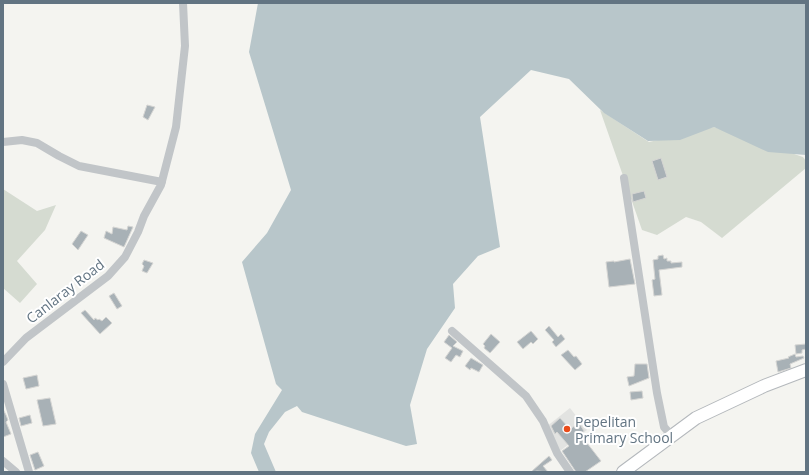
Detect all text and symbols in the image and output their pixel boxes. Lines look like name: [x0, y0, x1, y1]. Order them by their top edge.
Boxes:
street label: Canlaray Road: [22, 255, 108, 327]
place label: Pepelitan Primary School: [575, 412, 673, 447]
marker: Pepelitan Primary School: [562, 424, 572, 434]

